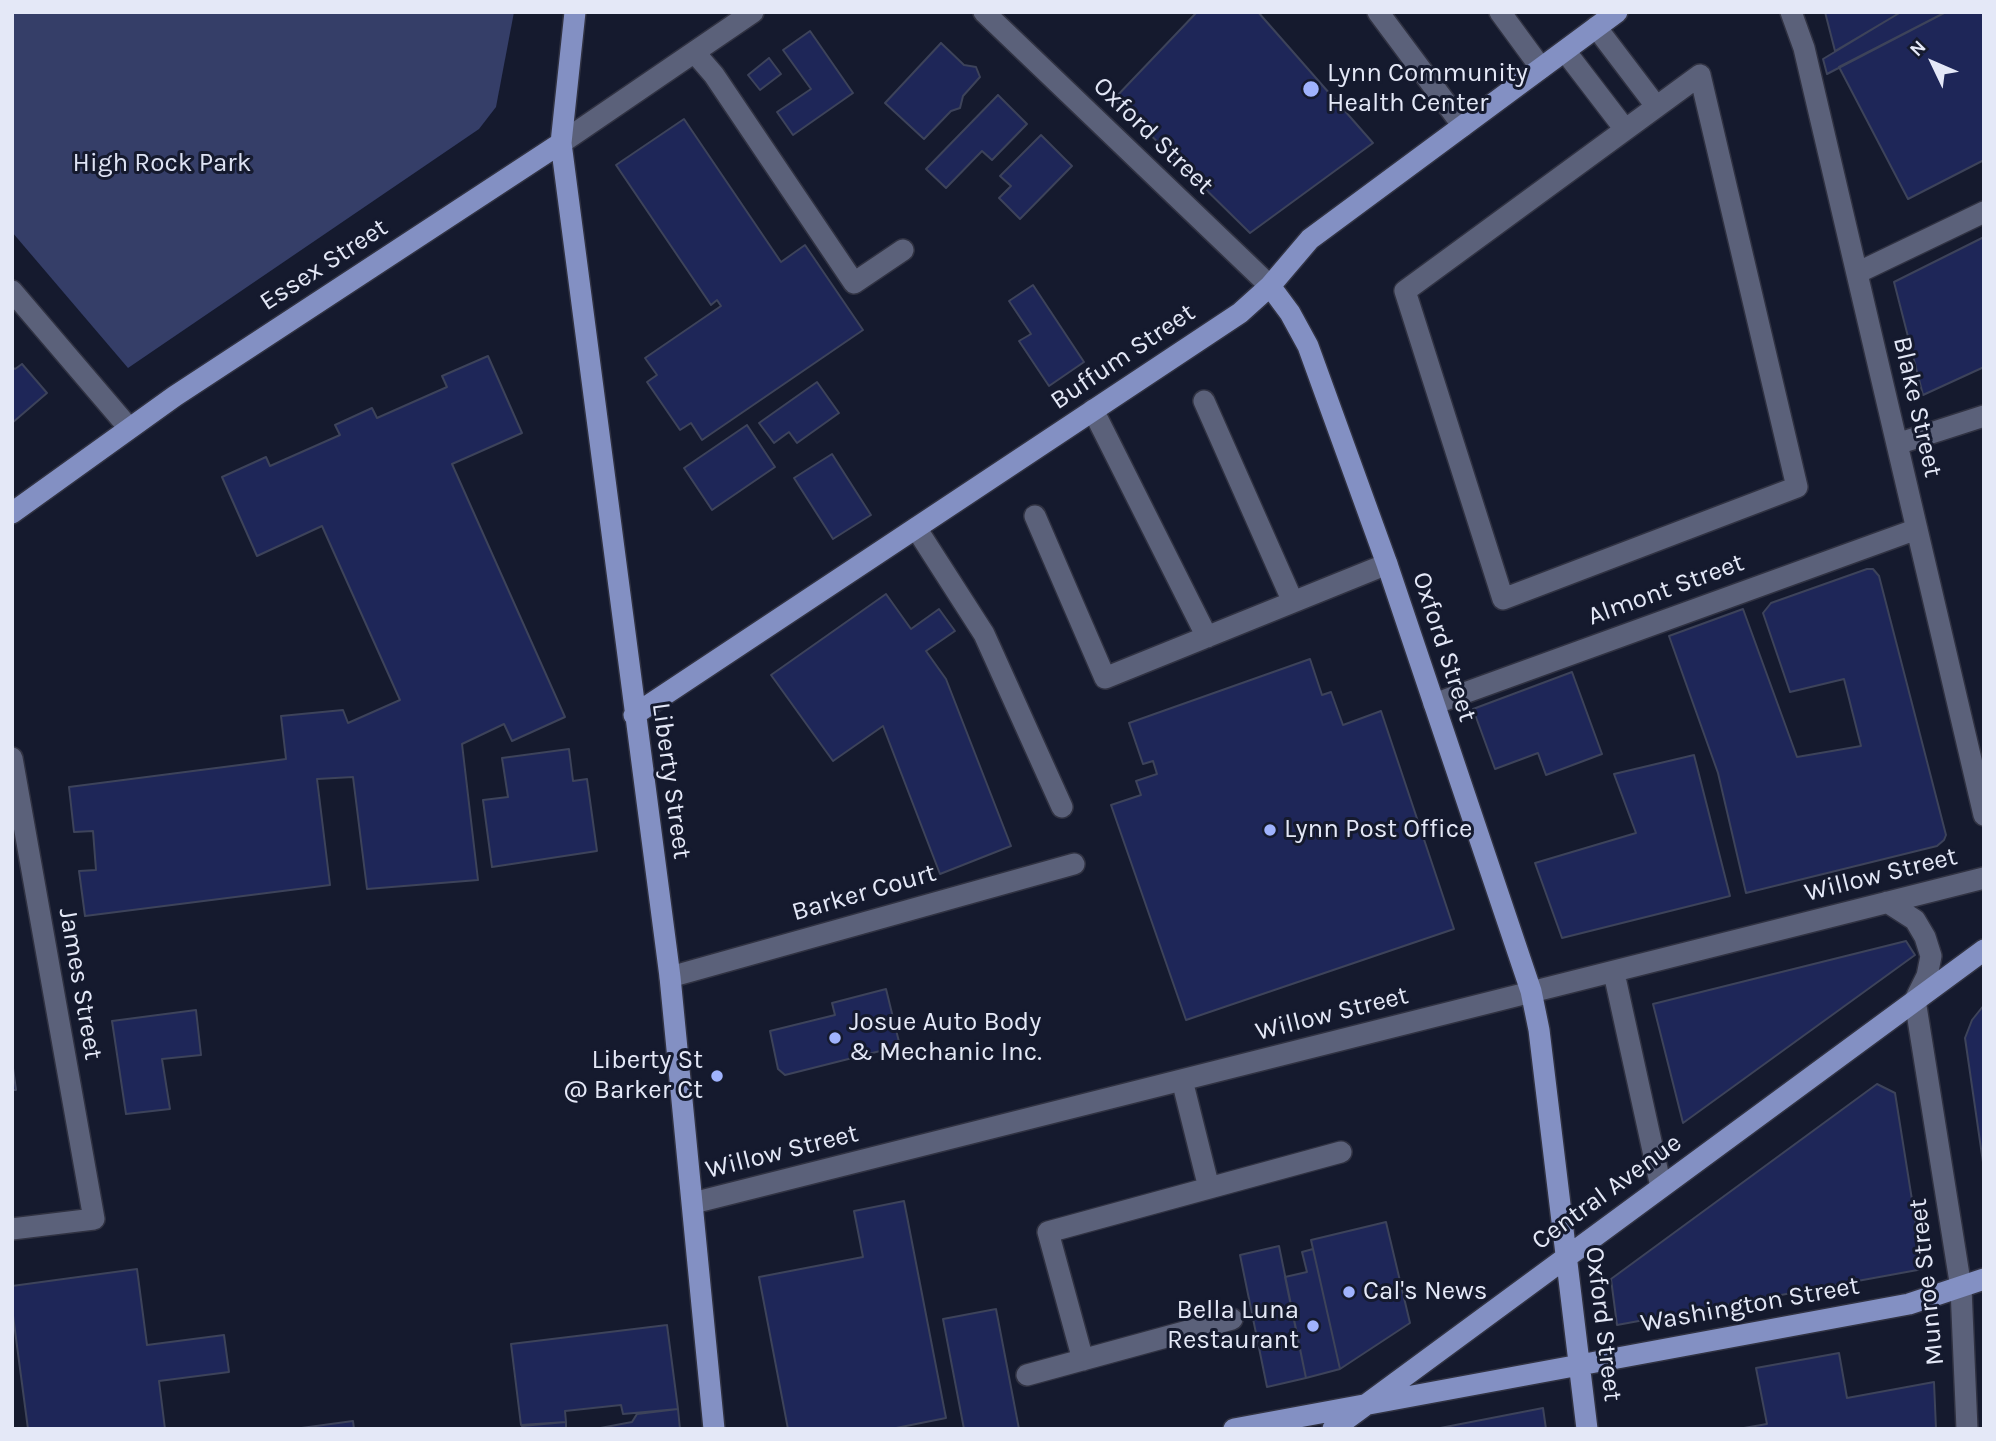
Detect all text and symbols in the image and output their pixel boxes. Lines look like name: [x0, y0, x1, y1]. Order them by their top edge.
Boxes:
north arrow: [1898, 28, 1968, 98]
text: N: [1905, 36, 1931, 61]
place label: Lynn Community Health Center: [1327, 58, 1528, 119]
street label: Oxford Street: [1086, 71, 1220, 201]
marker: Lynn Community Health Center: [1301, 79, 1321, 99]
park label: High Rock Park: [73, 148, 251, 180]
street label: Essex Street: [254, 212, 394, 318]
street label: Buffum Street: [1045, 297, 1201, 417]
street label: Blake Street: [1886, 334, 1948, 480]
street label: Almont Street: [1584, 547, 1748, 633]
street label: Oxford Street: [1405, 568, 1483, 726]
street label: Liberty Street: [645, 701, 697, 861]
place label: Lynn Post Office: [1284, 814, 1472, 846]
marker: Lynn Post Office: [1262, 822, 1278, 838]
street label: Willow Street: [1801, 841, 1961, 909]
street label: Barker Court: [788, 858, 940, 928]
street label: James Street: [51, 906, 109, 1062]
street label: Willow Street: [1252, 980, 1412, 1048]
place label: Josue Auto Body & Mechanic Inc.: [849, 1007, 1042, 1068]
marker: Josue Auto Body & Mechanic Inc.: [827, 1030, 843, 1046]
place label: Liberty St @ Barker Ct: [563, 1045, 703, 1106]
marker: Liberty St @ Barker Ct: [709, 1068, 725, 1084]
street label: Willow Street: [702, 1118, 862, 1186]
street label: Central Avenue: [1526, 1127, 1688, 1257]
street label: Munroe Street: [1903, 1197, 1951, 1367]
street label: Oxford Street: [1578, 1245, 1628, 1403]
street label: Washington Street: [1638, 1270, 1862, 1340]
place label: Cal's News: [1363, 1276, 1488, 1308]
marker: Cal's News: [1341, 1284, 1357, 1300]
place label: Bella Luna Restaurant: [1167, 1295, 1299, 1356]
marker: Bella Luna Restaurant: [1305, 1318, 1321, 1334]

